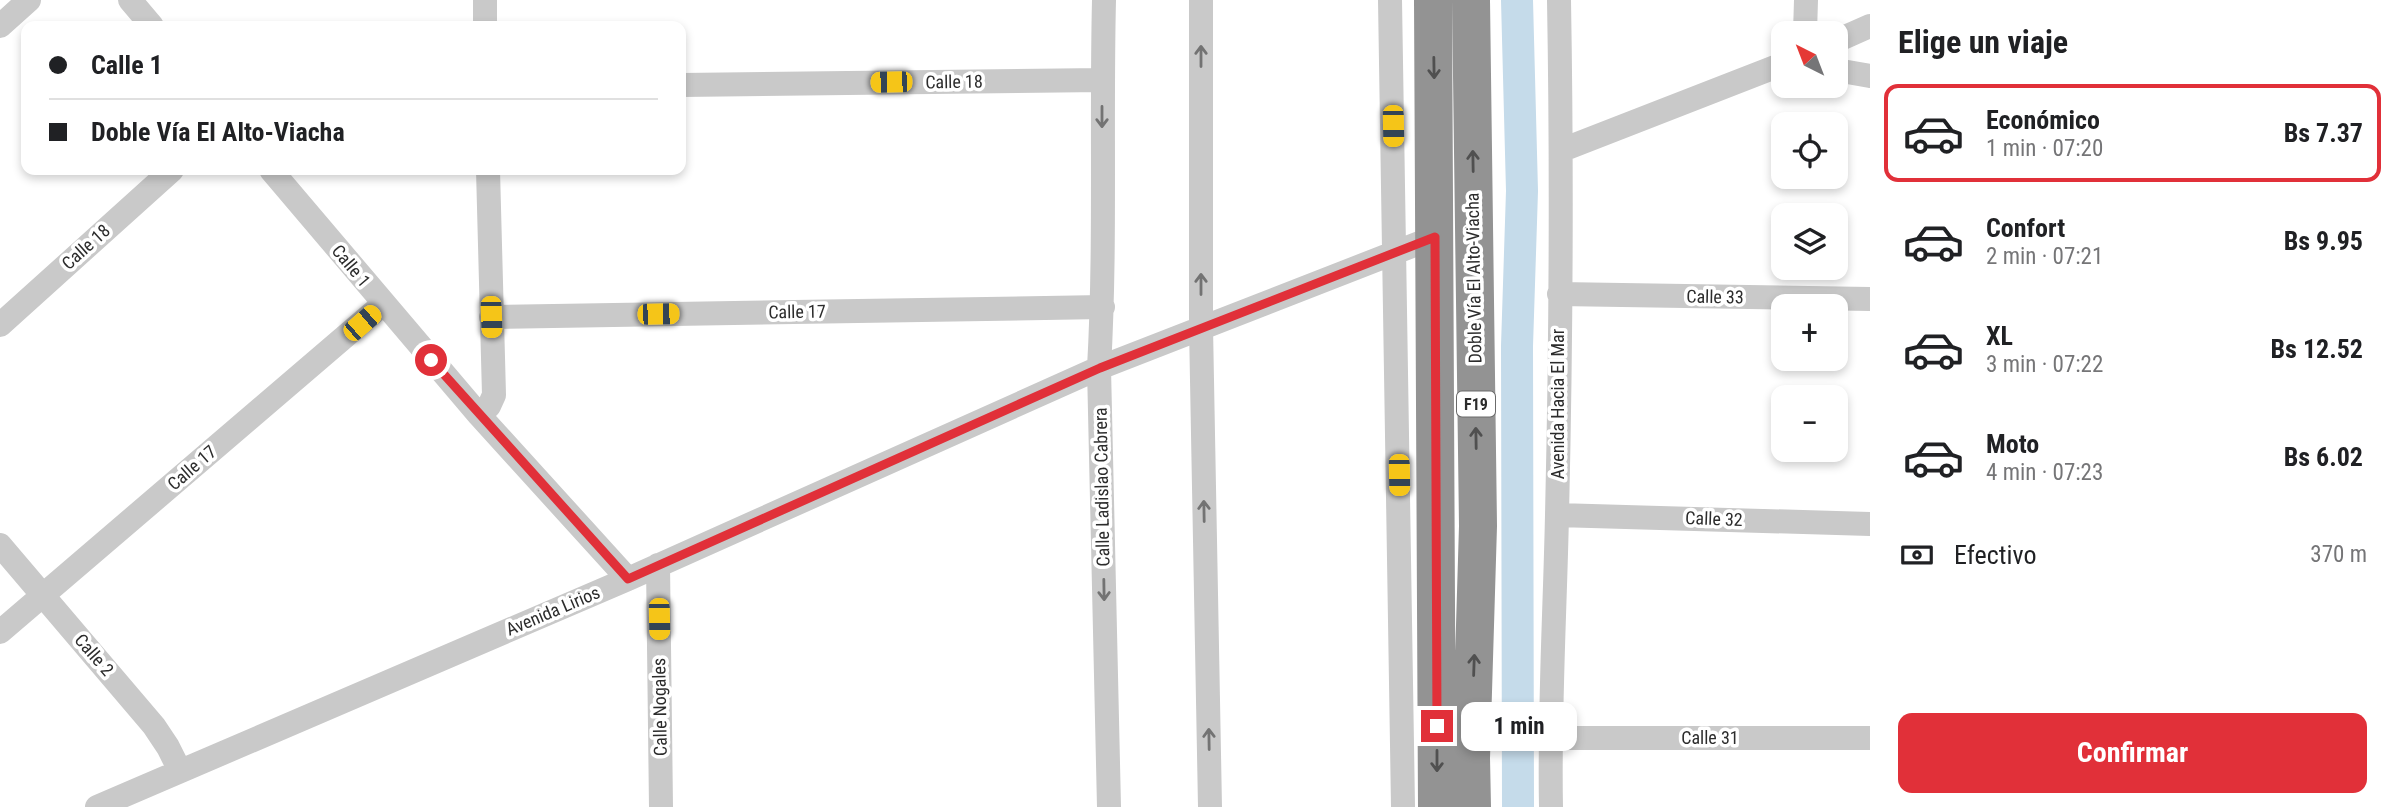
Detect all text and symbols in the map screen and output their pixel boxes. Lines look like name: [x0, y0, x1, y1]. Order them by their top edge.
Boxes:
north arrow: [1771, 21, 1848, 98]
map controls: [1771, 21, 1848, 462]
text: Elige un viaje: [1898, 23, 2068, 61]
one-way arrow: [1194, 45, 1208, 68]
text: Calle 1: [91, 50, 163, 80]
one-way arrow: [1427, 56, 1440, 79]
car: [870, 71, 913, 93]
street label: Calle 18: [925, 71, 983, 92]
icon: car: [1902, 102, 1965, 165]
one-way arrow: [1095, 105, 1109, 128]
car: [1383, 105, 1404, 147]
text: Económico: [1986, 105, 2100, 135]
button: locate: [1771, 112, 1848, 189]
text: Doble Vía El Alto-Viacha: [91, 117, 345, 147]
text: Bs 7.37: [2284, 118, 2363, 148]
text: 1 min · 07:20: [1986, 135, 2103, 162]
one-way arrow: [1466, 150, 1480, 173]
street label: Doble Vía El Alto-Viacha: [1462, 192, 1485, 364]
button: layers: [1771, 203, 1848, 280]
icon: car: [1902, 210, 1965, 273]
text: Confort: [1986, 213, 2065, 243]
street label: Calle 18: [57, 220, 114, 274]
text: Bs 9.95: [2284, 226, 2363, 256]
street label: Calle 1: [328, 240, 375, 291]
text: 2 min · 07:21: [1986, 243, 2103, 270]
one-way arrow: [1194, 273, 1208, 296]
street label: Calle 33: [1686, 286, 1744, 307]
button: +: [1771, 294, 1848, 371]
car: [480, 296, 503, 338]
street label: Calle 17: [768, 300, 826, 322]
car: [340, 301, 385, 345]
car: [637, 303, 680, 325]
icon: car: [1902, 318, 1965, 381]
text: XL: [1986, 321, 2013, 351]
street label: Avenida Hacia El Mar: [1547, 328, 1568, 479]
text: Bs 12.52: [2271, 334, 2363, 364]
route start: [415, 344, 447, 376]
text: 3 min · 07:22: [1986, 351, 2103, 378]
button: −: [1771, 385, 1848, 462]
road number: F19: [1457, 392, 1495, 416]
street label: Calle Ladislao Cabrera: [1090, 407, 1113, 567]
icon: car: [1902, 426, 1965, 489]
one-way arrow: [1470, 427, 1483, 450]
text: Moto: [1986, 429, 2039, 459]
street label: Calle 17: [163, 441, 220, 494]
text: Bs 6.02: [2284, 442, 2363, 472]
car: [1389, 454, 1410, 496]
text: 4 min · 07:23: [1986, 459, 2103, 486]
one-way arrow: [1198, 500, 1211, 523]
street label: Calle 32: [1685, 507, 1743, 530]
icon: cash: [1898, 536, 1936, 574]
text: Efectivo: [1954, 540, 2036, 570]
text: 370 m: [2310, 541, 2367, 568]
one-way arrow: [1097, 578, 1111, 601]
street label: Avenida Lirios: [503, 581, 603, 640]
car: [649, 598, 670, 640]
street label: Calle 2: [71, 629, 118, 680]
one-way arrow: [1467, 654, 1480, 677]
street label: Calle Nogales: [648, 658, 671, 756]
callout: 1 min: [1462, 702, 1577, 750]
route end: [1421, 710, 1453, 742]
text: 1 min: [1493, 713, 1545, 740]
button: Confirmar: [1898, 713, 2367, 793]
street label: Calle 31: [1681, 727, 1739, 748]
one-way arrow: [1202, 728, 1215, 751]
one-way arrow: [1430, 749, 1444, 772]

